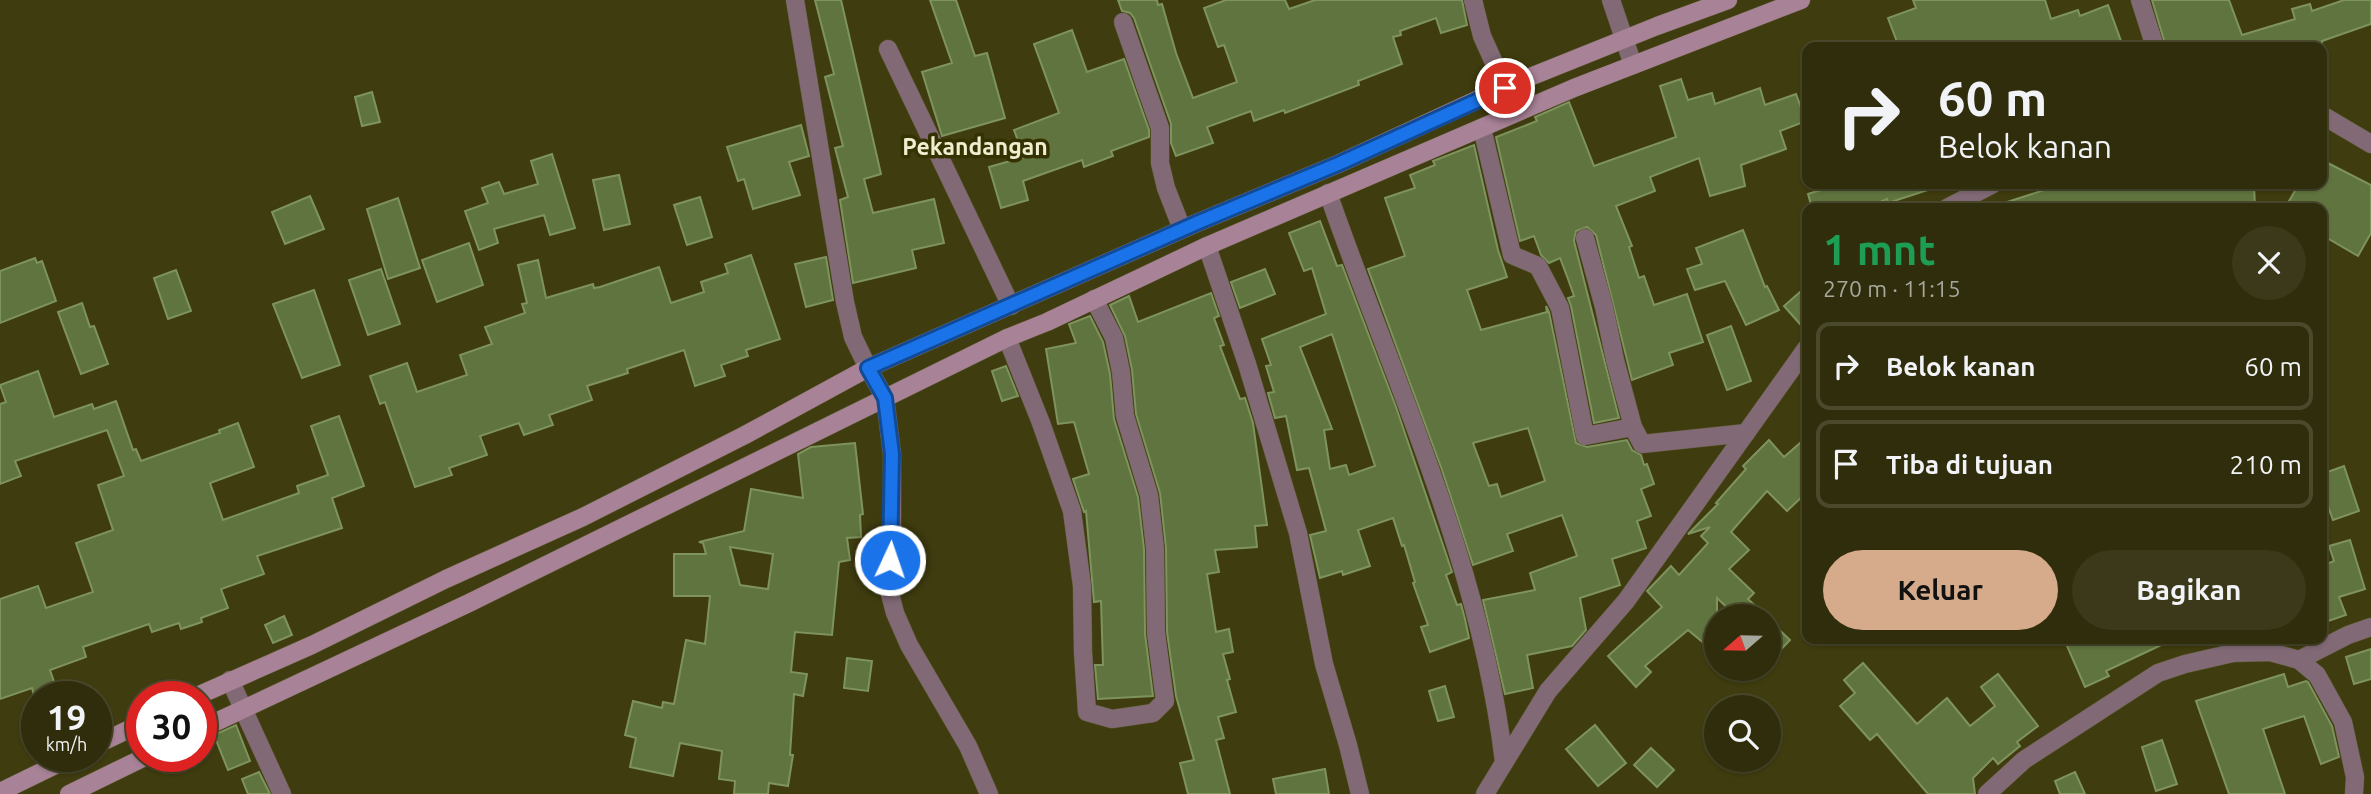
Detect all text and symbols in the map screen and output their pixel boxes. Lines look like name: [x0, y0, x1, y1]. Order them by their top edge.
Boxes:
pin: [1475, 58, 1535, 118]
icon: arrive: [1486, 69, 1524, 107]
icon: right: [1823, 70, 1914, 161]
text: 60 m: [1938, 70, 2047, 125]
text: Belok kanan: [1938, 128, 2112, 164]
district label: Pekandangan: [902, 134, 1048, 159]
text: 1 mnt: [1823, 226, 1936, 273]
button: close: [2232, 226, 2306, 300]
text: 270 m · 11:15: [1823, 276, 1961, 301]
icon: right: [1827, 347, 1865, 385]
text: Belok kanan: [1886, 352, 2036, 381]
text: 60 m: [2244, 352, 2302, 381]
icon: arrive: [1827, 445, 1865, 483]
text: Tiba di tujuan: [1886, 450, 2053, 479]
text: 210 m: [2230, 450, 2302, 479]
position arrow: [853, 523, 927, 597]
button: Keluar: [1823, 550, 2058, 630]
button: Bagikan: [2072, 550, 2306, 630]
north arrow: [1704, 604, 1782, 681]
map controls: [1704, 604, 1781, 772]
speed limit sign: 30: [126, 681, 217, 772]
button: search: [1704, 695, 1781, 772]
text: 19: [47, 697, 86, 737]
text: km/h: [46, 734, 87, 754]

